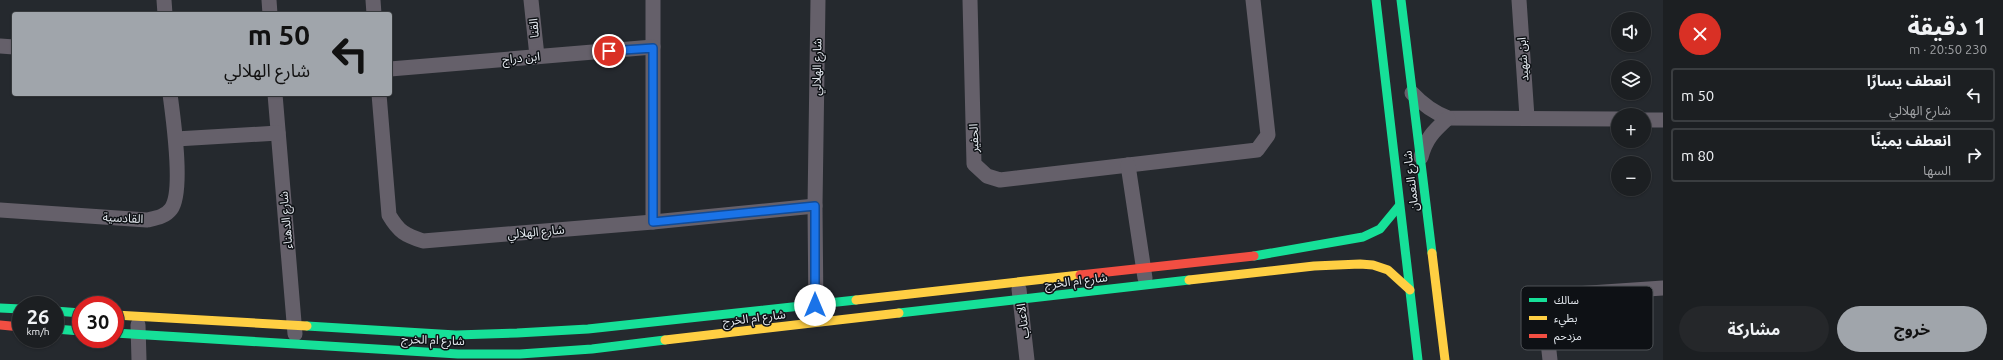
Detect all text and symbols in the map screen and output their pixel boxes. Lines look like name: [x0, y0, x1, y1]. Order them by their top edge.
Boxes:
map controls: [1611, 12, 1651, 196]
button: sound: [1611, 12, 1651, 52]
button: close: [1679, 13, 1721, 55]
text: 1 دقيقة: [1907, 13, 1987, 40]
street label: القنا: [526, 18, 541, 38]
text: 50 m: [248, 19, 310, 50]
icon: left: [324, 28, 376, 80]
pin: [592, 34, 626, 68]
street label: ابن شهيد: [1514, 36, 1532, 81]
street label: شارع الهلالي: [810, 38, 827, 96]
icon: arrive: [598, 40, 620, 62]
text: 230 m · 20:50: [1909, 42, 1987, 56]
street label: ابن دراج: [501, 49, 541, 69]
text: شارع الهلالي: [224, 60, 310, 80]
button: layers: [1611, 60, 1651, 100]
text: انعطف يسارًا: [1867, 72, 1951, 89]
icon: left: [1963, 84, 1985, 106]
text: 50 m: [1681, 87, 1714, 104]
text: شارع الهلالي: [1889, 103, 1951, 117]
button: +: [1611, 108, 1651, 148]
street label: الحفير: [966, 123, 982, 154]
text: انعطف يمينًا: [1871, 132, 1951, 149]
icon: right: [1963, 144, 1985, 166]
text: 80 m: [1681, 147, 1714, 164]
street label: شارع النعمان: [1400, 150, 1424, 212]
button: −: [1611, 156, 1651, 196]
text: السها: [1923, 163, 1951, 177]
street label: شارع الدهناء: [277, 190, 297, 249]
street label: القادسية: [102, 210, 144, 226]
street label: شارع الهلالي: [507, 223, 565, 244]
street label: شارع ام الخرج: [1044, 270, 1109, 294]
position arrow: [794, 284, 836, 326]
legend: [1521, 286, 1653, 350]
text: سالك: [1554, 294, 1579, 306]
speed limit sign: 30: [72, 296, 124, 348]
street label: الاعناب: [1014, 302, 1032, 339]
text: 26: [27, 305, 49, 328]
button: مشاركة: [1679, 306, 1829, 352]
button: خروج: [1837, 306, 1987, 352]
street label: شارع ام الخرج: [722, 307, 787, 331]
text: بطيء: [1554, 312, 1577, 328]
text: km/h: [26, 326, 50, 337]
text: مزدحم: [1554, 330, 1582, 345]
street label: شارع ام الخرج: [401, 332, 465, 350]

